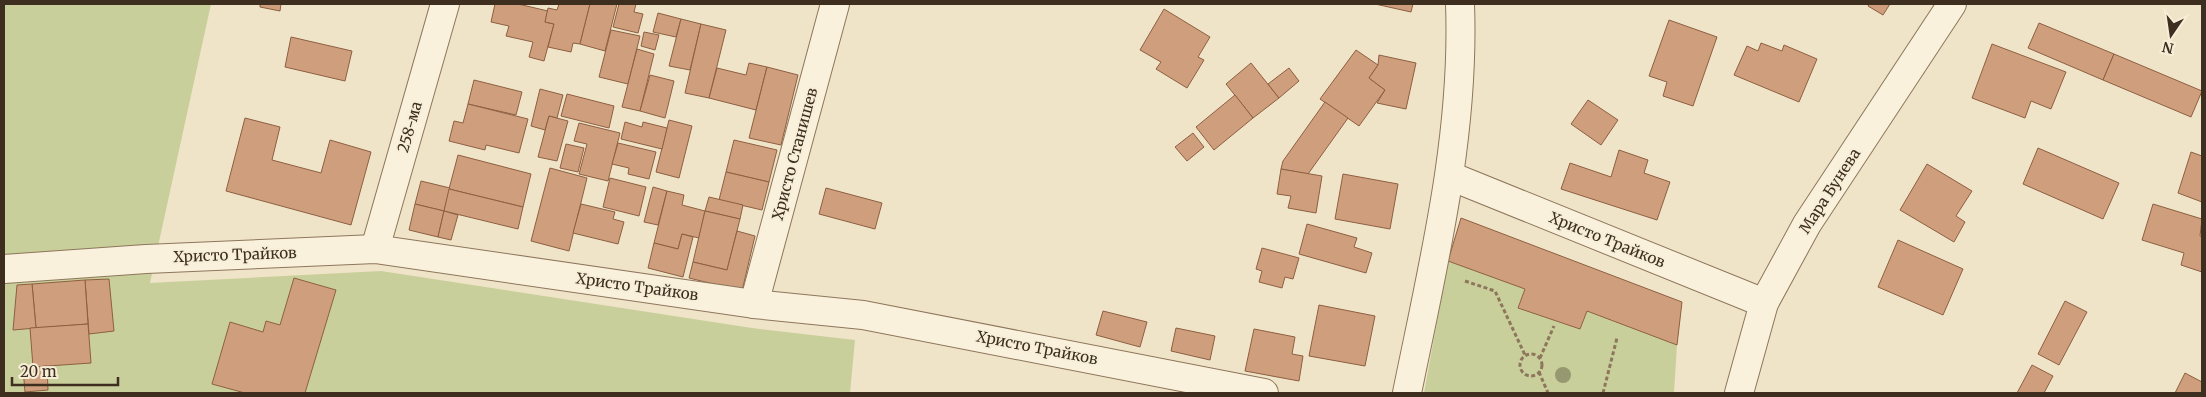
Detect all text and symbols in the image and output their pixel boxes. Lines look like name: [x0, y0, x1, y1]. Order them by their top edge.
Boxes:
north arrow: [2146, 10, 2196, 60]
text: N: [2161, 38, 2175, 58]
street label: Христо Станишев: [768, 85, 821, 222]
street label: 258-ма: [393, 99, 426, 155]
street label: Мара Бунева: [1795, 145, 1864, 237]
street label: Христо Трайков: [1546, 208, 1668, 272]
street label: Христо Трайков: [173, 243, 297, 266]
street label: Христо Трайков: [575, 269, 700, 305]
street label: Христо Трайков: [975, 326, 1100, 369]
scale bar: [12, 354, 119, 386]
text: 20 m: [20, 362, 57, 381]

